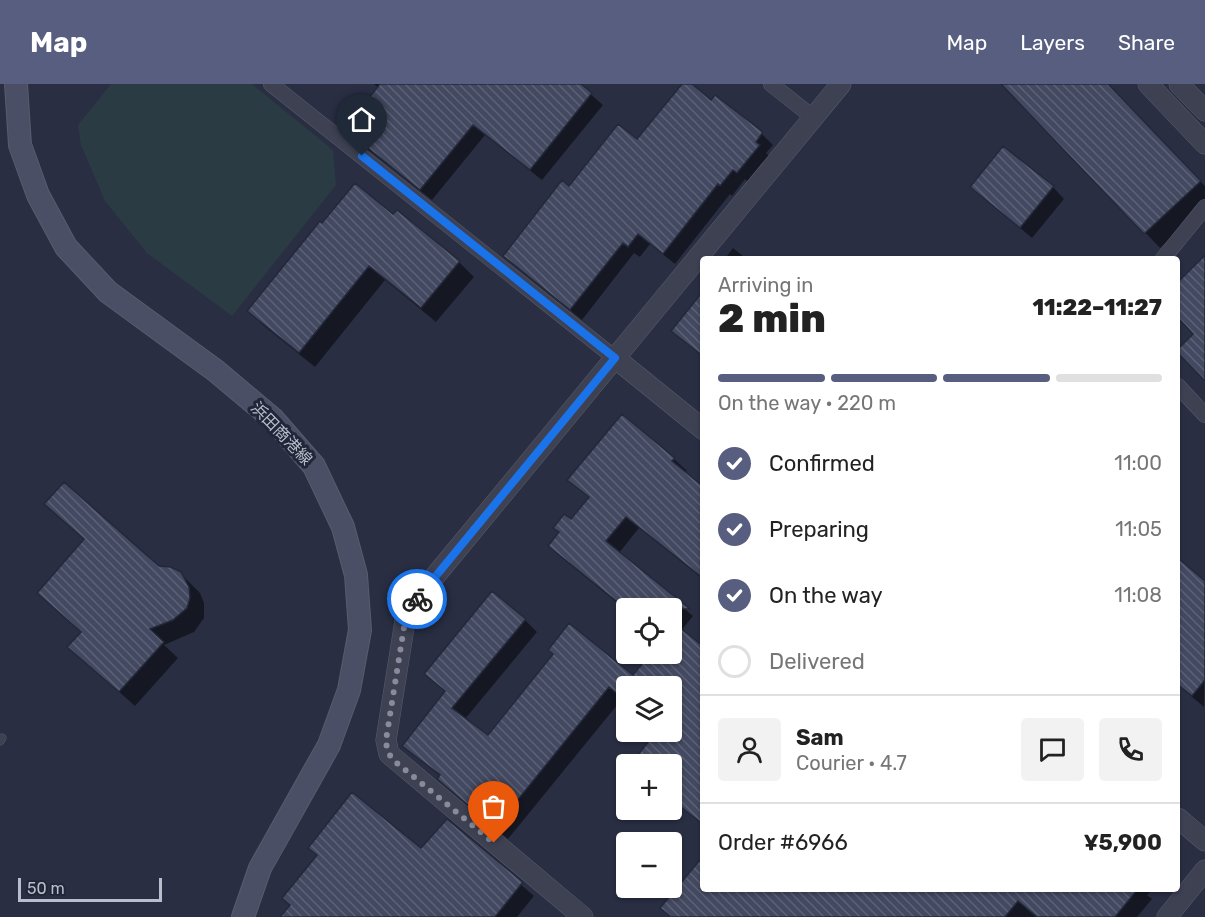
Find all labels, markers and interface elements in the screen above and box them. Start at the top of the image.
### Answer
text: Map [30,26,87,59]
text: Map [946,30,987,55]
text: Layers [1020,30,1085,55]
text: Share [1118,30,1175,55]
pin [336,94,387,156]
icon: home [345,103,378,136]
text: Arriving in [718,273,813,297]
text: 11:22–11:27 [1032,294,1162,321]
text: 2 min [718,296,826,342]
text: On the way · 220 m [718,391,896,415]
street label: 浜田商港線 [247,398,316,469]
icon: check [718,447,751,480]
text: Confirmed [769,450,875,477]
text: 11:00 [1114,451,1162,475]
icon: check [718,513,751,546]
text: Preparing [769,516,869,543]
text: 11:05 [1115,517,1162,541]
courier [387,569,447,629]
icon: check [718,579,751,612]
text: On the way [769,582,883,609]
icon: bike [401,583,434,616]
text: 11:08 [1114,583,1162,607]
map controls [616,598,682,898]
button: locate [616,598,682,664]
text: Delivered [769,648,865,675]
button: layers [616,676,682,742]
button: person [718,718,781,781]
button: chat [1021,718,1084,781]
button: phone [1099,718,1162,781]
text: Sam [796,724,844,751]
text: Courier · 4.7 [796,751,907,775]
button: + [616,754,682,820]
pin [468,781,519,843]
icon: bag [477,790,510,823]
text: Order #6966 [718,829,848,856]
text: ¥5,900 [1083,829,1162,856]
button: − [616,832,682,898]
scale bar [18,875,162,902]
text: 50 m [27,879,65,898]

